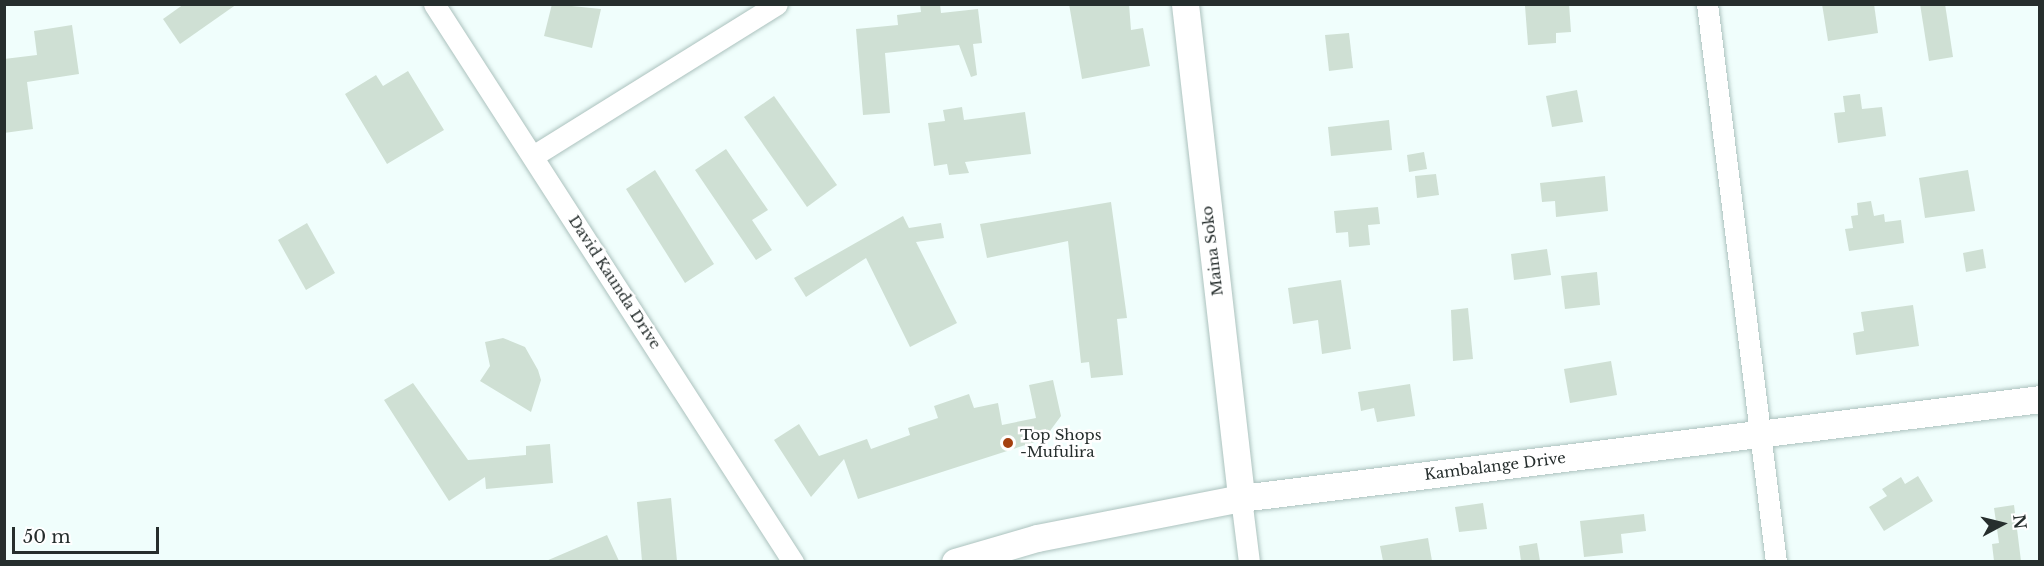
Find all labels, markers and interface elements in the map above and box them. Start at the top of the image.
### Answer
street label: Maina Soko [1198,205,1226,297]
street label: David Kaunda Drive [565,212,665,352]
place label: Top Shops -Mufulira [1020,425,1101,460]
marker: Top Shops -Mufulira [1001,436,1015,450]
street label: Kambalange Drive [1423,448,1567,484]
north arrow [1972,494,2032,554]
text: N [2009,513,2031,530]
scale bar [15,515,162,553]
text: 50 m [23,526,71,548]

